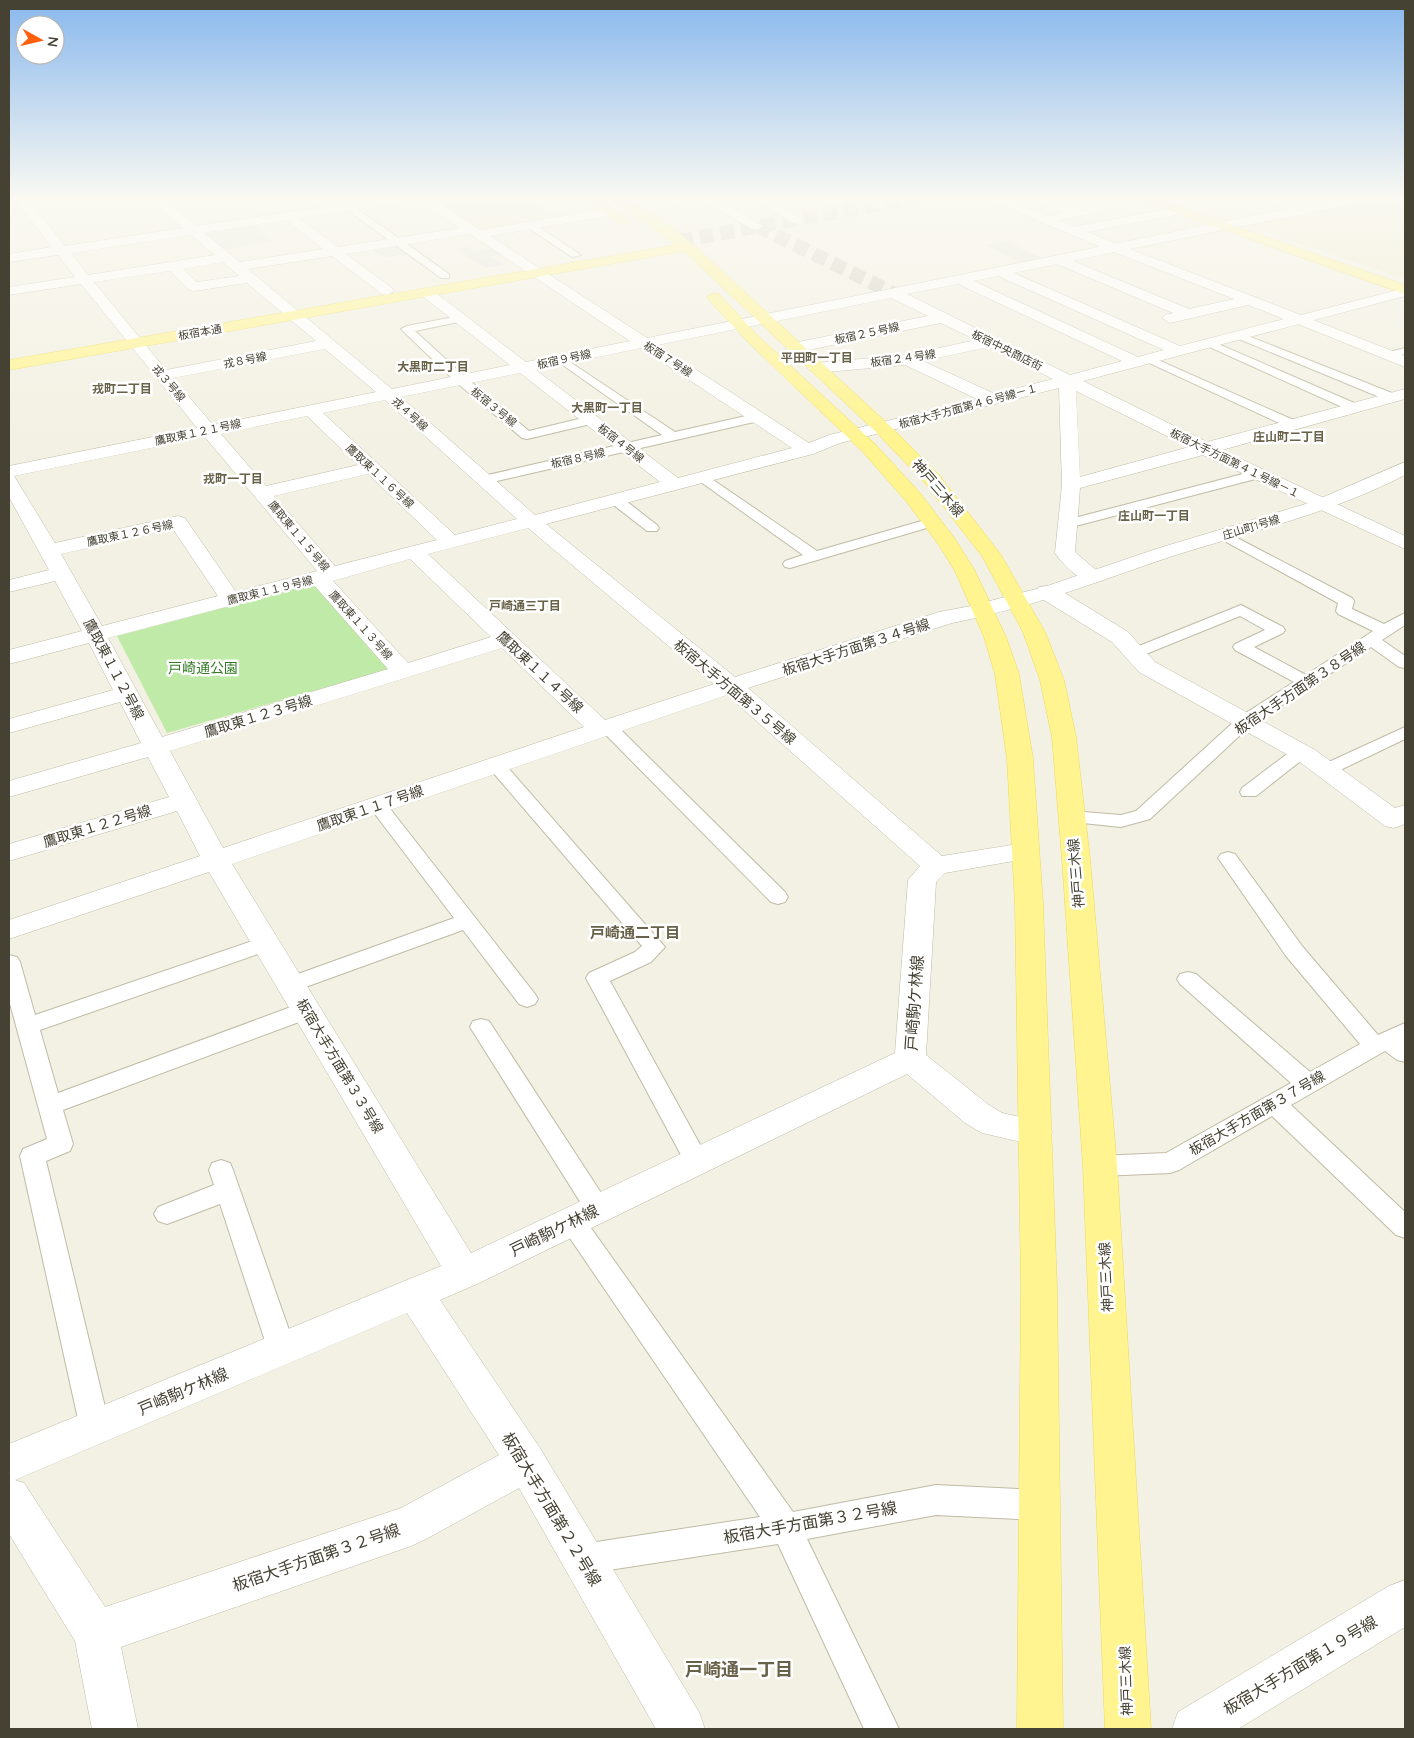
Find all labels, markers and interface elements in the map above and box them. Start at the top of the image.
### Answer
north arrow [15,15,65,65]
text: N [43,35,63,48]
street label: 板宿２５号線 [833,319,901,347]
street label: 板宿本通 [177,321,223,343]
street label: 板宿中央商店街 [969,327,1045,373]
street label: 板宿７号線 [641,338,695,380]
street label: 板宿９号線 [536,346,592,372]
street label: 板宿２４号線 [869,346,937,370]
street label: 戎８号線 [222,349,268,371]
district label: 平田町一丁目 [781,350,853,365]
district label: 大黒町二丁目 [397,359,469,374]
street label: 戎３号線 [149,362,189,404]
district label: 戎町二丁目 [92,381,152,396]
street label: 板宿大手方面第４６号線－１ [897,381,1039,431]
street label: 板宿３号線 [468,384,520,430]
street label: 戎４号線 [389,394,431,434]
district label: 大黒町一丁目 [571,400,643,415]
street label: 鷹取東１２１号線 [154,416,242,448]
street label: 板宿４号線 [595,421,647,465]
street label: 板宿大手方面第４１号線－１ [1168,425,1302,501]
district label: 庄山町二丁目 [1253,429,1325,444]
street label: 鷹取東１１６号線 [343,441,417,511]
street label: 板宿８号線 [550,445,606,471]
street label: 神戸三木線 [908,456,968,520]
district label: 戎町一丁目 [203,471,263,486]
street label: 鷹取東１１５号線 [265,498,333,574]
district label: 庄山町一丁目 [1118,508,1190,523]
street label: 庄山町1号線 [1221,512,1281,542]
street label: 鷹取東１２６号線 [86,517,174,549]
street label: 鷹取東１１９号線 [226,573,314,607]
street label: 鷹取東１１３号線 [326,588,396,662]
district label: 戸崎通三丁目 [489,598,561,613]
street label: 鷹取東１１２号線 [80,615,148,723]
street label: 板宿大手方面第３４号線 [780,615,932,679]
street label: 鷹取東１１４号線 [493,627,587,717]
street label: 板宿大手方面第３５号線 [670,636,800,748]
street label: 板宿大手方面第３８号線 [1231,637,1369,739]
park label: 戸崎通公園 [168,659,238,677]
street label: 鷹取東１２３号線 [202,691,314,741]
street label: 鷹取東１１７号線 [314,781,426,835]
street label: 鷹取東１２２号線 [41,801,153,851]
street label: 神戸三木線 [1064,837,1088,909]
district label: 戸崎通二丁目 [590,923,680,942]
street label: 戸崎駒ケ林線 [901,954,927,1052]
street label: 板宿大手方面第３３号線 [293,995,387,1137]
street label: 板宿大手方面第３７号線 [1186,1067,1328,1159]
street label: 戸崎駒ケ林線 [506,1200,602,1260]
street label: 神戸三木線 [1095,1242,1117,1312]
street label: 戸崎駒ケ林線 [135,1363,231,1419]
street label: 板宿大手方面第２２号線 [498,1428,606,1590]
street label: 板宿大手方面第３２号線 [722,1497,898,1547]
street label: 板宿大手方面第３２号線 [230,1519,402,1595]
street label: 板宿大手方面第１９号線 [1219,1611,1381,1719]
street label: 神戸三木線 [1116,1646,1136,1716]
district label: 戸崎通一丁目 [685,1658,793,1681]

